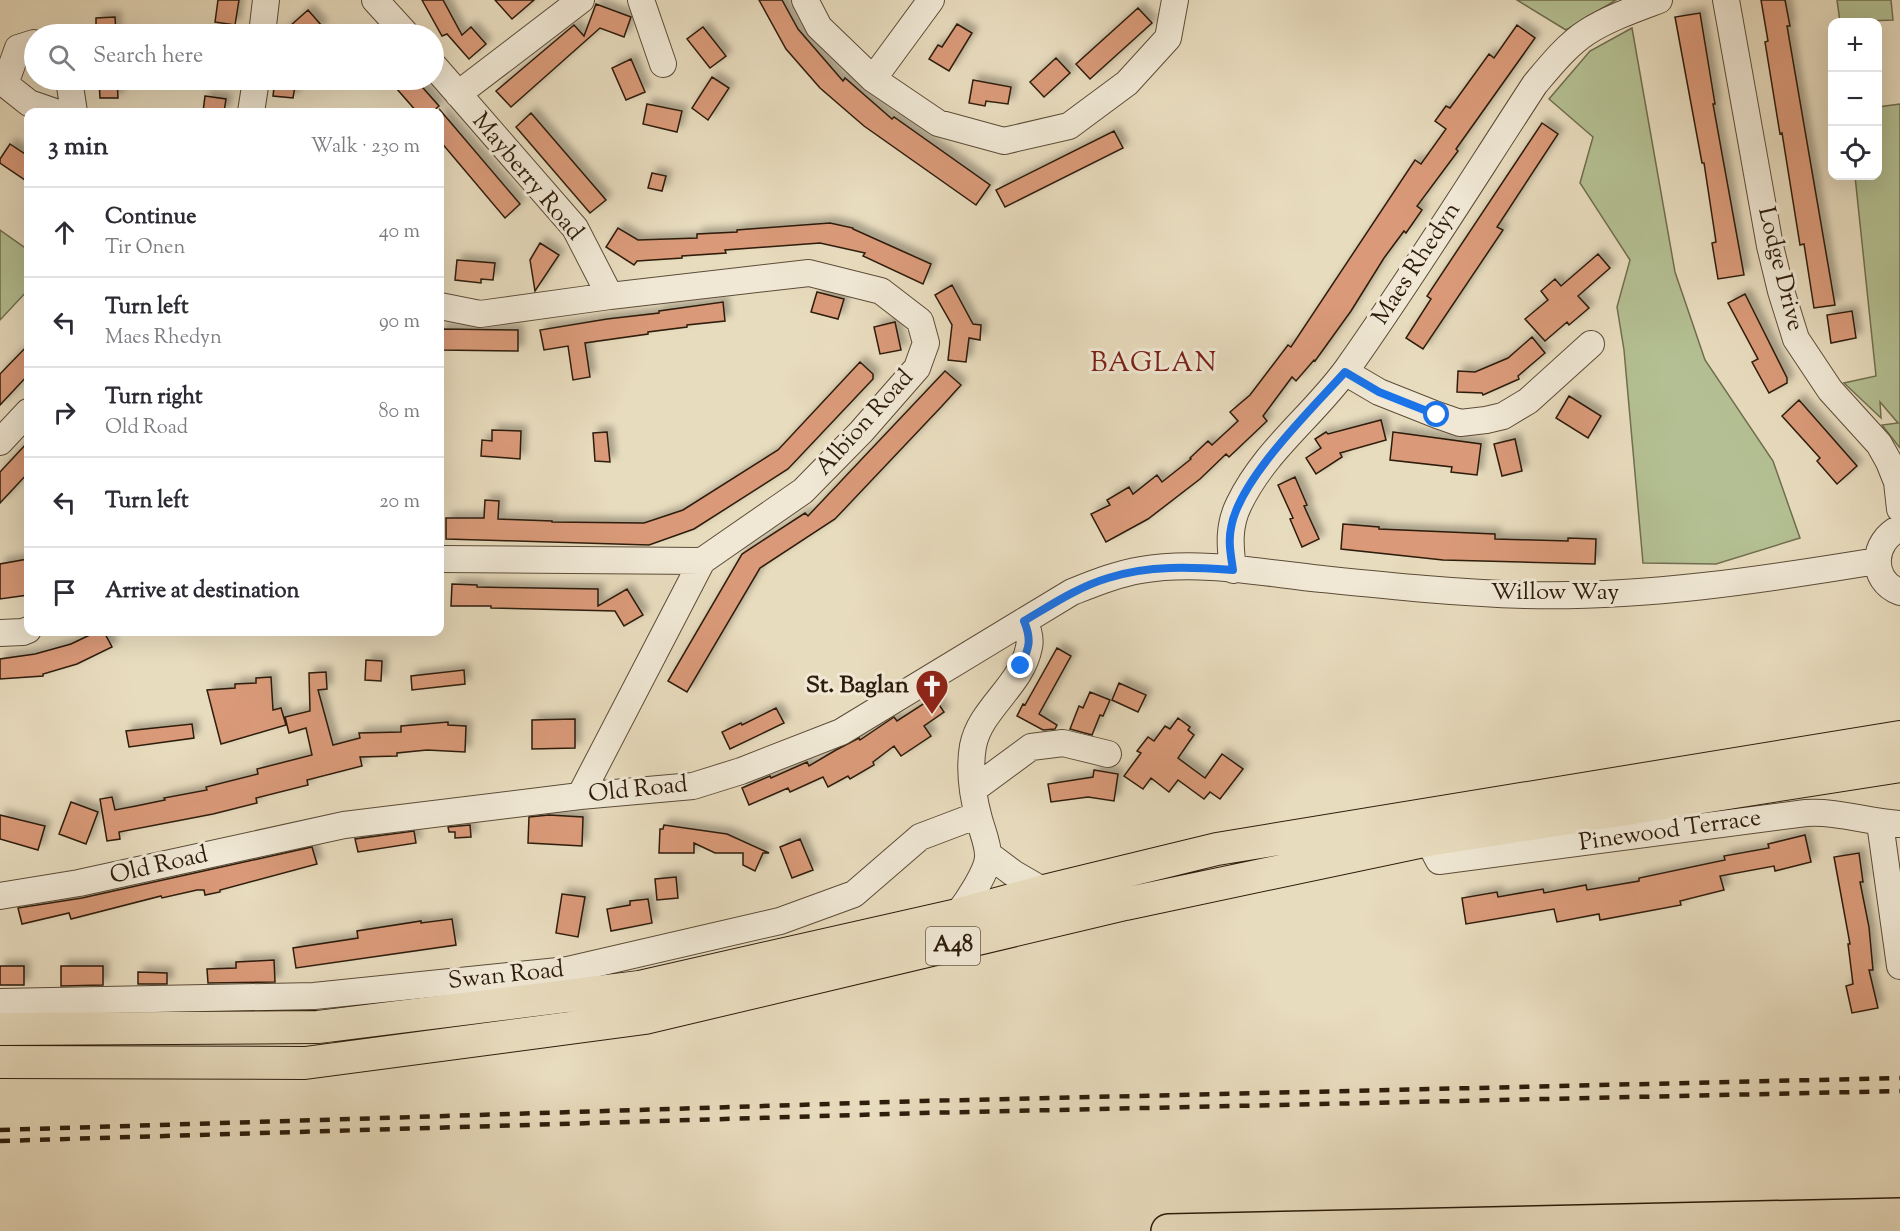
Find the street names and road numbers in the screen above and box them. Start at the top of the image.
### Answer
street label: Mayberry Road [463,106,591,249]
street label: Maes Rhedyn [1365,196,1469,332]
street label: Lodge Drive [1748,203,1812,335]
street label: Albion Road [808,362,922,484]
street label: Willow Way [1491,576,1619,610]
street label: Old Road [587,768,690,812]
street label: Pinewood Terrace [1577,801,1763,861]
street label: Old Road [107,838,212,894]
road number: A48 [926,927,980,965]
street label: Swan Road [446,953,566,999]

